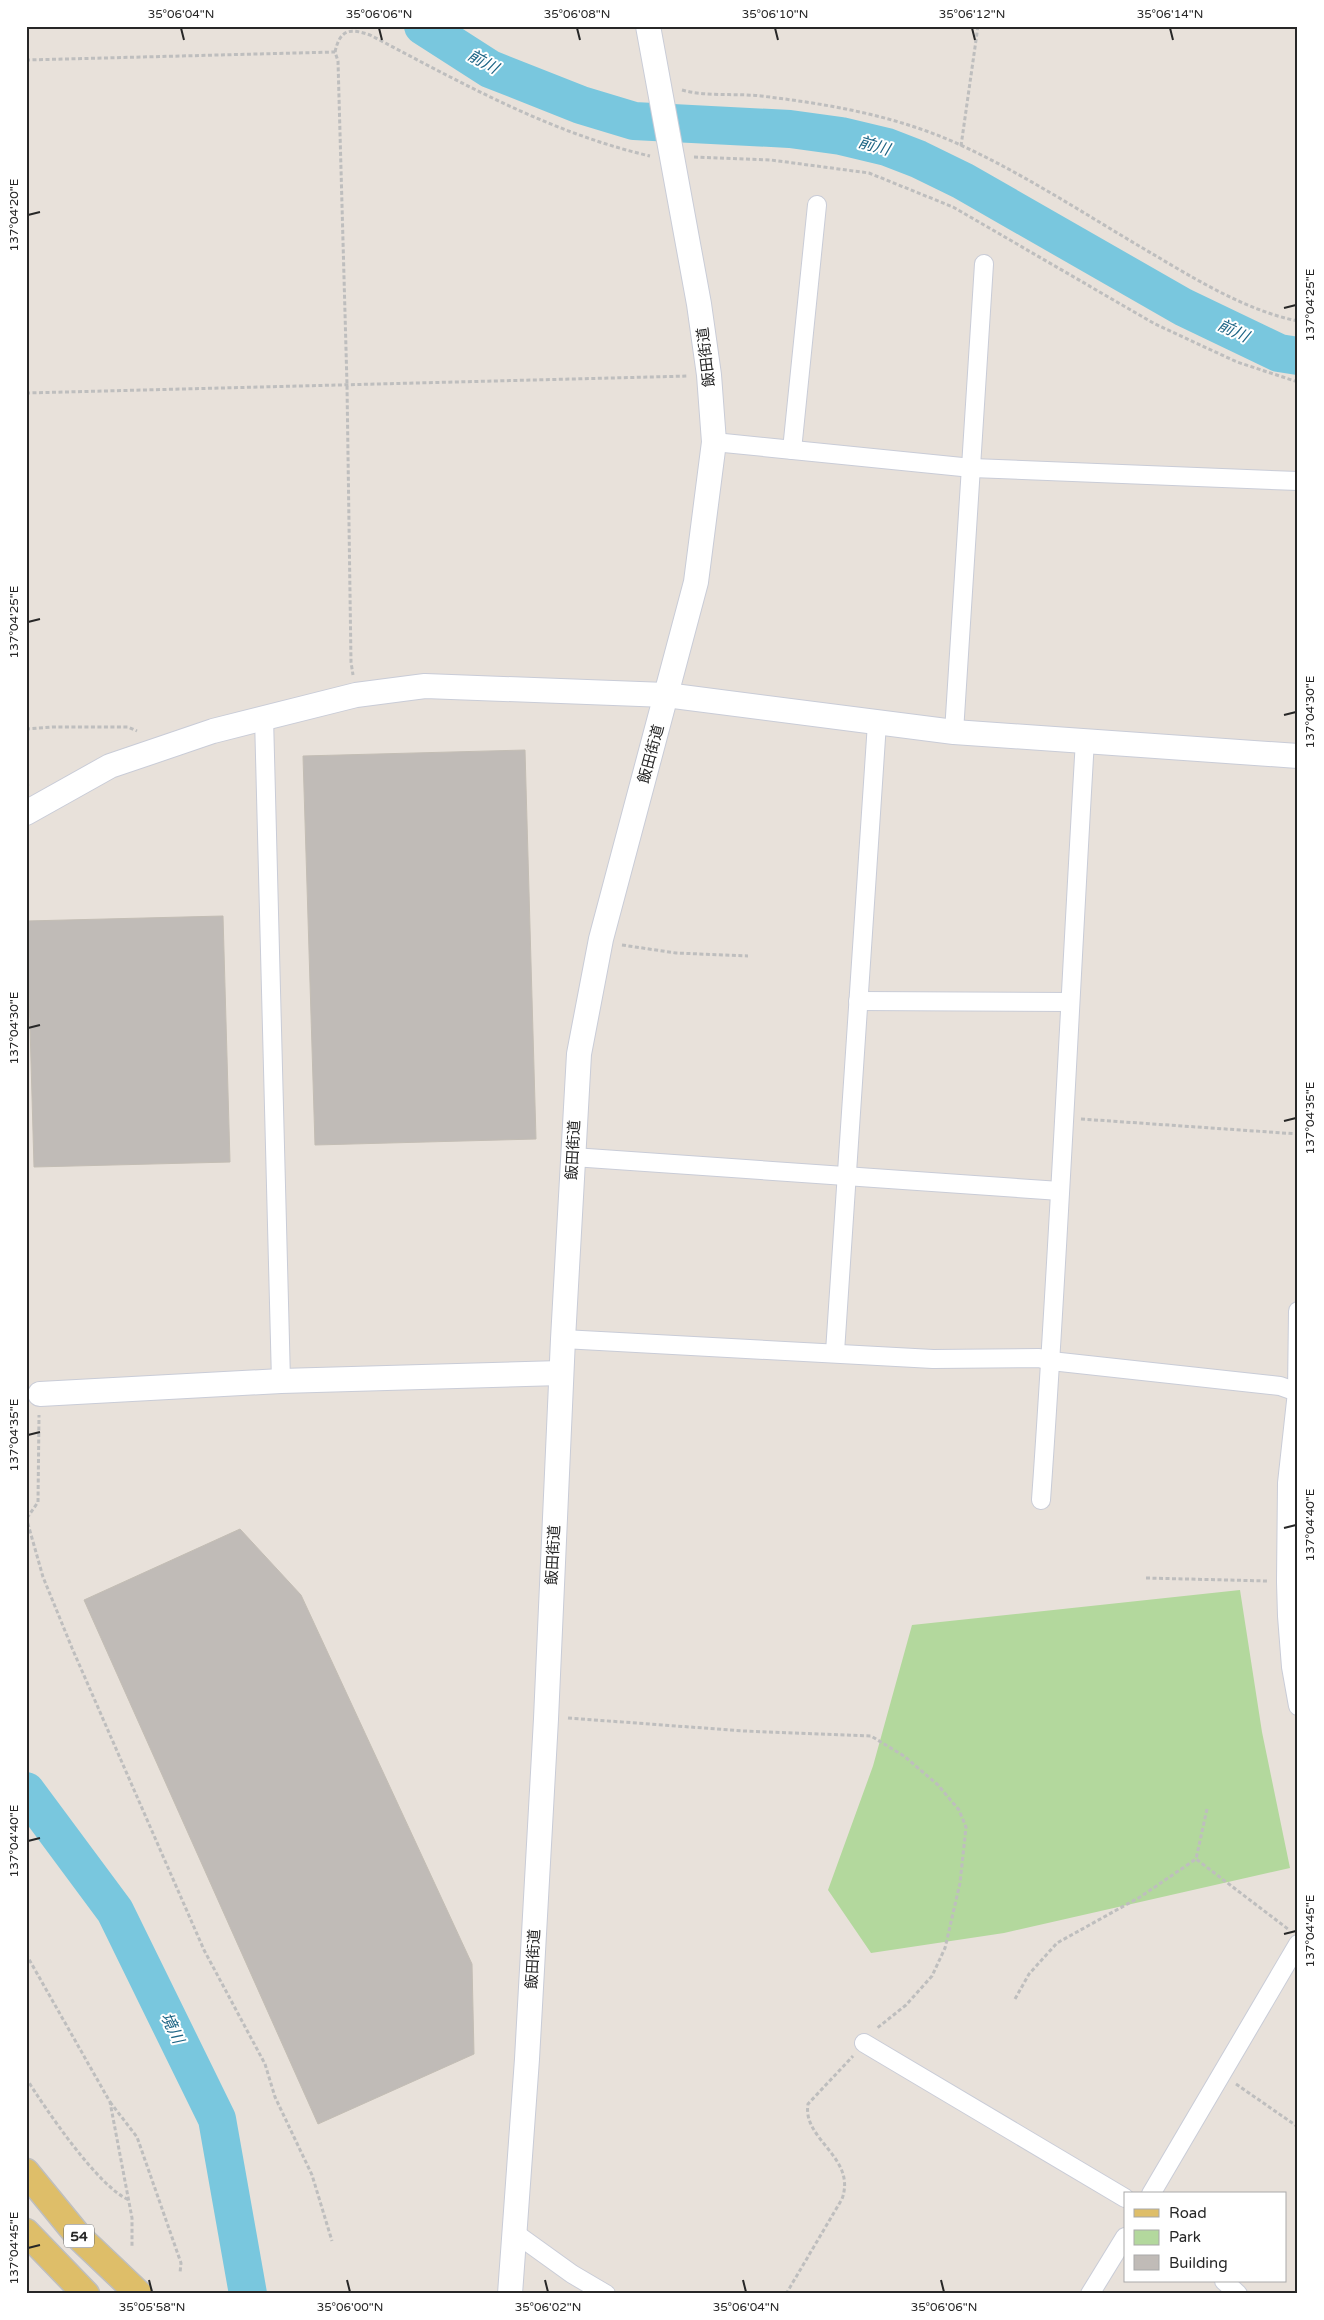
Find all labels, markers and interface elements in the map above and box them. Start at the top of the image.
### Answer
text: 35°06'04"N [148,7,214,21]
text: 35°06'06"N [346,7,412,21]
text: 35°06'08"N [544,7,610,21]
text: 35°06'10"N [742,7,808,21]
text: 35°06'12"N [939,7,1005,21]
text: 35°06'14"N [1137,7,1203,21]
water label: 前川 [464,45,504,79]
water label: 前川 [856,132,894,161]
text: 137°04'20"E [7,178,21,251]
text: 137°04'25"E [1303,268,1317,341]
water label: 前川 [1214,315,1254,348]
street label: 飯田街道 [693,326,719,388]
text: 137°04'25"E [7,585,21,658]
text: 137°04'30"E [1303,675,1317,748]
street label: 飯田街道 [635,723,667,785]
text: 137°04'30"E [7,991,21,1064]
text: 137°04'35"E [1303,1081,1317,1154]
street label: 飯田街道 [562,1120,584,1180]
text: 137°04'35"E [7,1398,21,1471]
text: 137°04'40"E [1303,1488,1317,1561]
street label: 飯田街道 [542,1525,564,1585]
text: 137°04'40"E [7,1804,21,1877]
text: 137°04'45"E [1303,1894,1317,1967]
street label: 飯田街道 [522,1929,544,1989]
water label: 境川 [156,2009,189,2049]
legend [1124,2192,1286,2282]
text: Road [1169,2204,1207,2222]
text: 137°04'45"E [7,2211,21,2284]
road number: 54 [64,2224,94,2248]
text: Park [1169,2228,1201,2246]
text: Building [1169,2254,1228,2272]
text: 35°05'58"N [119,2300,185,2314]
text: 35°06'00"N [317,2300,383,2314]
text: 35°06'02"N [515,2300,581,2314]
text: 35°06'04"N [713,2300,779,2314]
text: 35°06'06"N [911,2300,977,2314]

